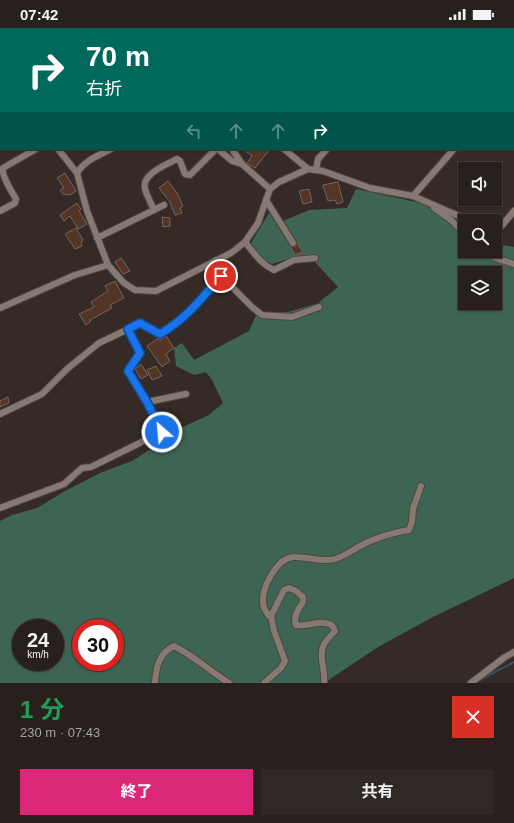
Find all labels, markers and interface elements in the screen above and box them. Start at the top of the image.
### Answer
text: 07:42 [20,6,58,23]
text: 70 m [86,41,150,72]
icon: right [20,44,72,96]
text: 右折 [86,79,122,99]
icon: left [183,120,205,142]
icon: ahead [225,120,247,142]
icon: ahead [267,120,289,142]
icon: right [309,120,331,142]
map controls [458,162,502,310]
button: sound [458,162,502,206]
button: search [458,214,502,258]
pin [204,259,238,293]
icon: arrive [210,265,232,287]
button: layers [458,266,502,310]
position arrow [141,411,183,453]
speed limit sign: 30 [72,619,124,671]
text: 24 [27,629,49,651]
text: km/h [27,649,49,660]
text: 1 分 [20,696,64,723]
button: close [452,696,494,738]
text: 230 m · 07:43 [20,725,100,740]
button: 終了 [20,769,253,815]
button: 共有 [261,769,494,815]

